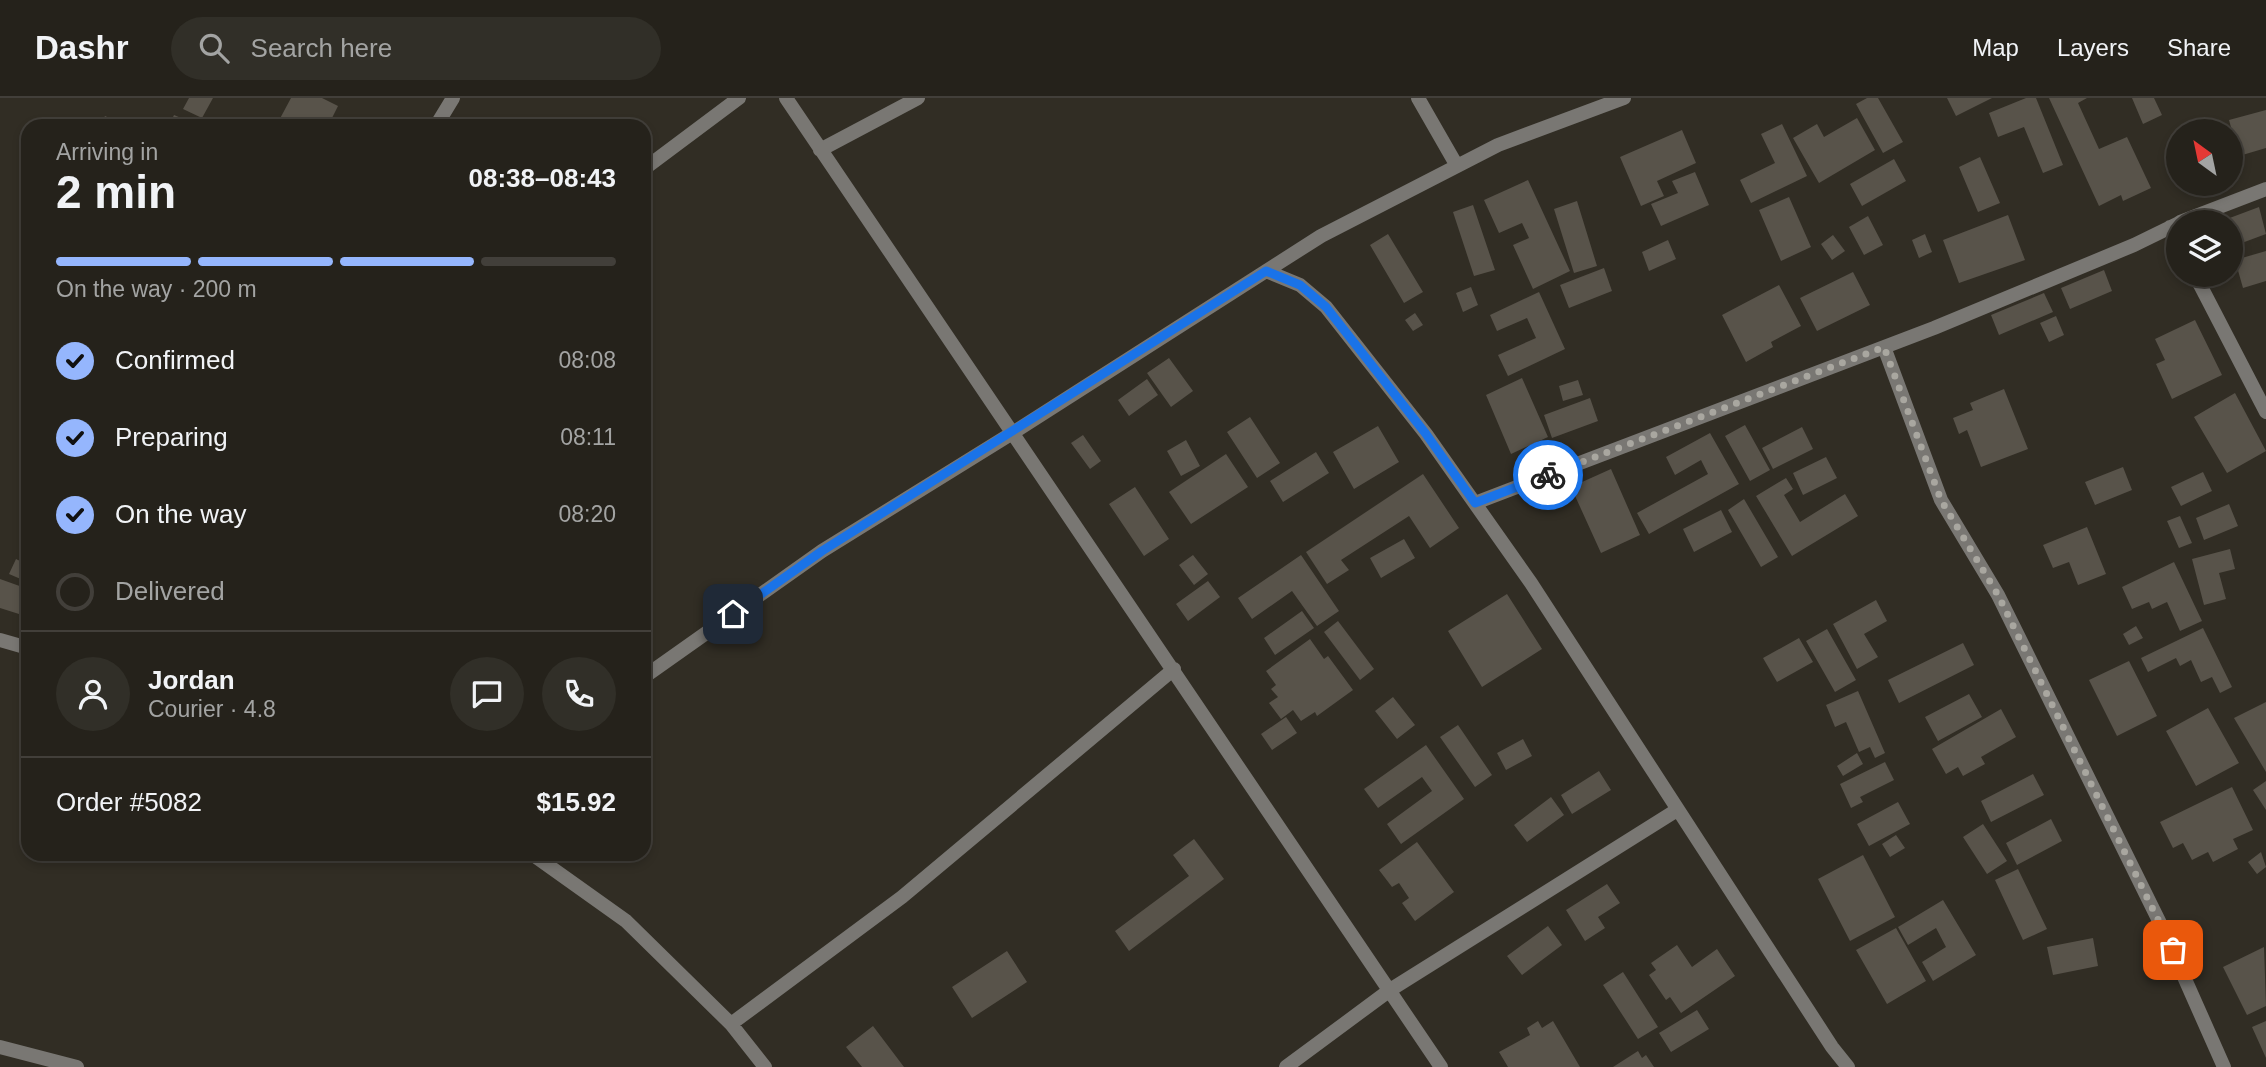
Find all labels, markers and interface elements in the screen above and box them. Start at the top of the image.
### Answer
search box [171,17,661,80]
text: Dashr [35,29,129,66]
icon: search [195,29,233,67]
text: Search here [251,33,392,63]
text: Map [1972,34,2019,61]
text: Layers [2057,34,2129,61]
text: Share [2167,34,2231,61]
north arrow [2166,119,2244,196]
map controls [2166,119,2243,287]
text: Arriving in [56,139,158,165]
text: 08:38–08:43 [469,163,616,193]
text: 2 min [56,166,176,218]
button: layers [2166,210,2243,287]
text: On the way · 200 m [56,276,257,302]
icon: check [56,342,94,380]
text: Confirmed [115,345,235,375]
text: 08:08 [558,347,616,373]
icon: check [56,419,94,457]
text: Preparing [115,422,228,452]
text: 08:11 [560,424,616,450]
courier [1513,440,1583,510]
icon: bike [1529,456,1567,494]
icon: check [56,496,94,534]
text: On the way [115,499,247,529]
text: 08:20 [558,501,616,527]
text: Delivered [115,576,225,606]
pin [703,584,763,644]
icon: home [714,595,752,633]
button: person [56,657,130,731]
button: chat [450,657,524,731]
button: phone [542,657,616,731]
text: Jordan [148,665,235,695]
text: Courier · 4.8 [148,696,276,722]
text: Order #5082 [56,787,202,817]
text: $15.92 [536,787,616,817]
pin [2143,920,2203,980]
icon: bag [2154,931,2192,969]

